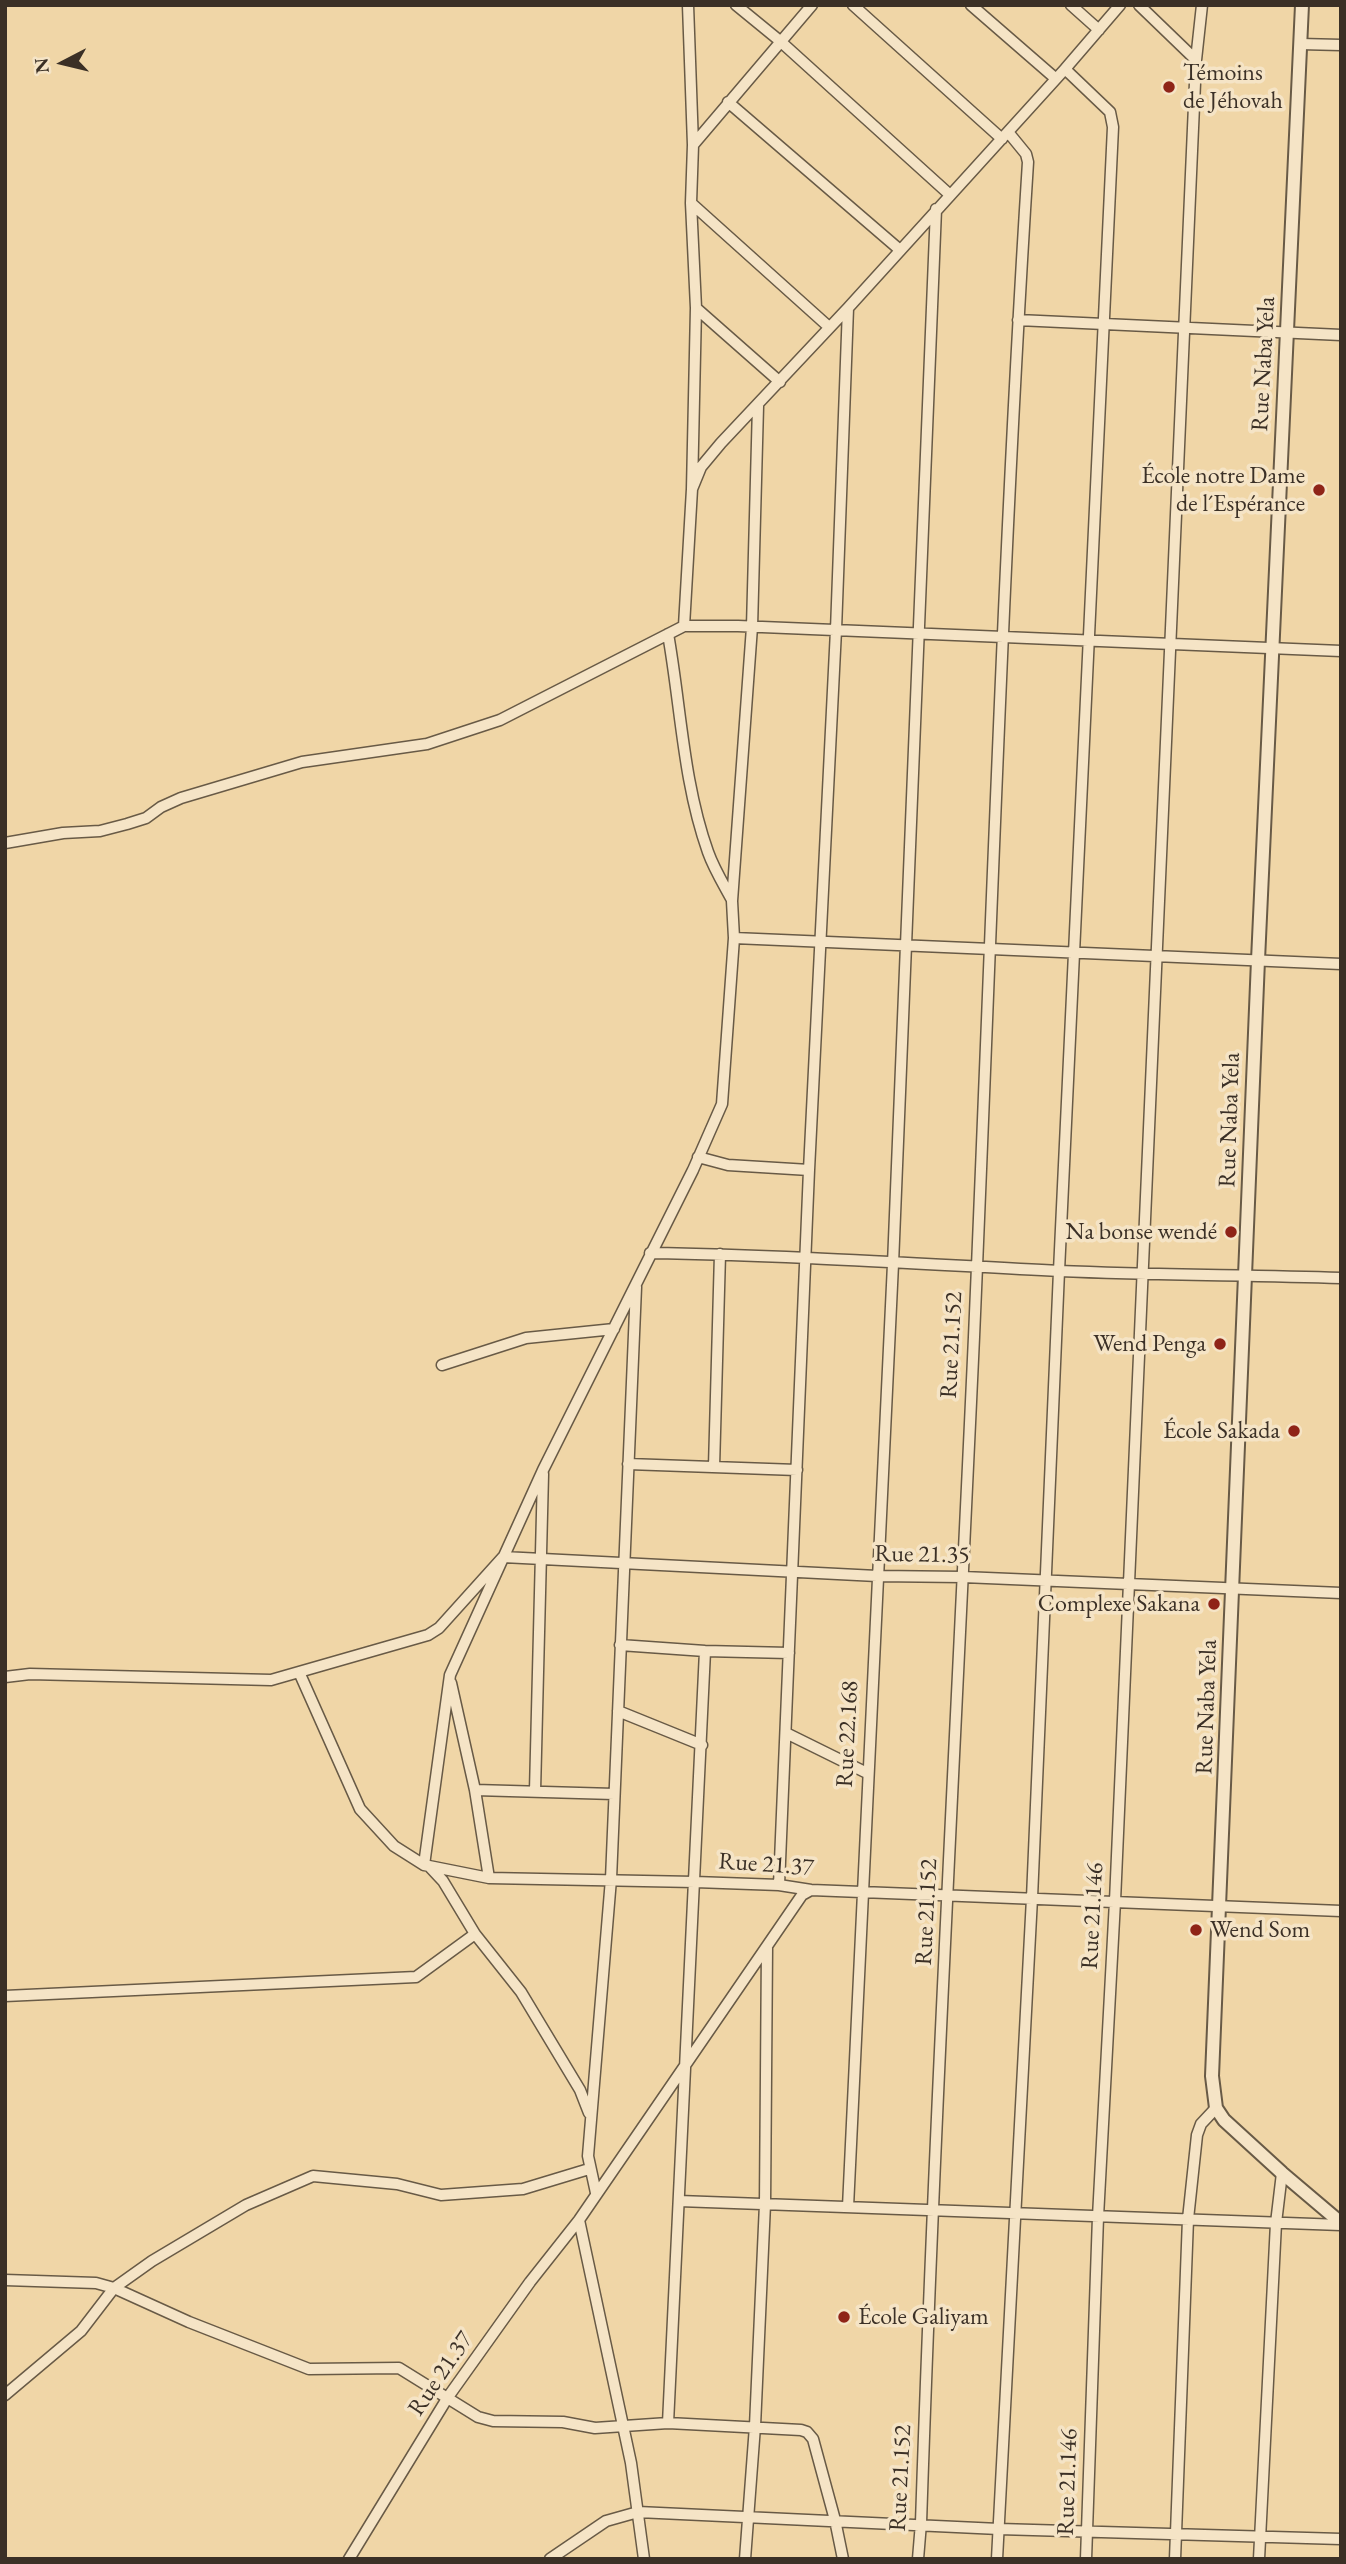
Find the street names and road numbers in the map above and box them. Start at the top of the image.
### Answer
street label: Rue Naba Yela [1246,296,1282,432]
street label: Rue Naba Yela [1213,1052,1247,1188]
street label: Rue 21.152 [935,1291,969,1399]
street label: Rue 21.35 [874,1540,970,1570]
street label: Rue Naba Yela [1190,1639,1224,1775]
street label: Rue 22.168 [831,1680,865,1788]
street label: Rue 21.37 [717,1847,815,1883]
street label: Rue 21.152 [910,1858,944,1966]
street label: Rue 21.146 [1076,1862,1110,1970]
street label: Rue 21.37 [402,2326,480,2422]
street label: Rue 21.152 [884,2424,918,2532]
street label: Rue 21.146 [1052,2428,1084,2536]

